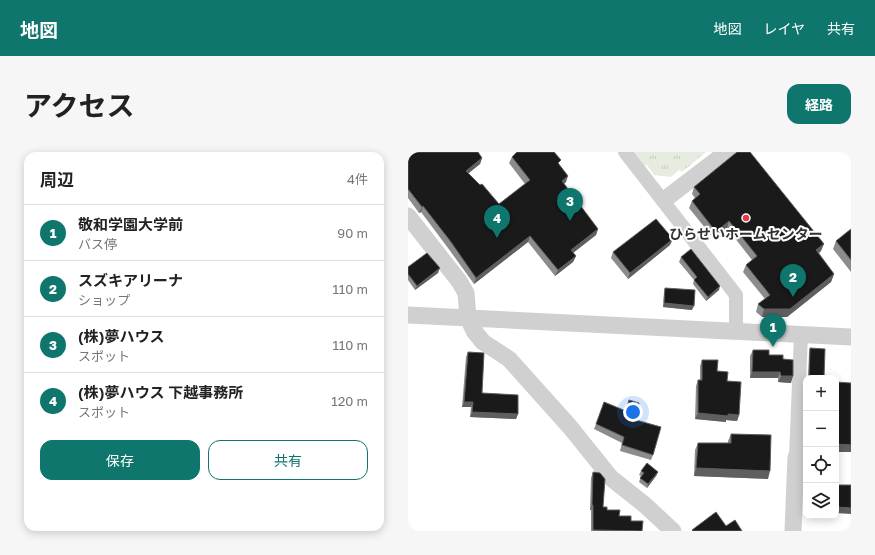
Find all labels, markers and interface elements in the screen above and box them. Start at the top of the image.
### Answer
text: 地図 [20,18,58,41]
text: 地図 [713,20,741,37]
text: レイヤ [763,20,805,37]
text: 共有 [827,20,855,37]
button: 経路 [787,84,851,124]
text: アクセス [24,89,135,122]
text: 周辺 [40,169,74,190]
text: 4件 [347,171,368,187]
pin: 3 [557,188,583,221]
pin: 4 [484,205,510,238]
marker: ひらせいホームセンター [741,213,751,223]
text: 敬和学園大学前 [78,215,183,233]
text: 1 [50,225,56,241]
text: 90 m [337,225,368,241]
place label: ひらせいホームセンター [669,225,823,242]
text: バス停 [78,236,117,252]
pin: 2 [780,264,806,297]
text: スズキアリーナ [78,271,183,289]
text: 2 [49,281,57,297]
text: 110 m [333,281,368,297]
text: ショップ [78,292,130,308]
pin: 1 [760,314,786,347]
text: (株)夢ハウス [78,327,164,345]
text: 3 [49,337,57,353]
text: 110 m [333,337,368,353]
text: スポット [78,348,130,364]
map controls [803,375,839,519]
button: + [803,375,839,411]
text: (株)夢ハウス 下越事務所 [78,383,243,401]
text: 4 [49,393,57,409]
text: 120 m [331,393,368,409]
your location [623,402,643,422]
text: スポット [78,404,130,420]
button: − [803,411,839,447]
button: 保存 [40,440,200,480]
button: 共有 [208,440,368,480]
button: locate [803,447,839,483]
button: layers [803,483,839,519]

